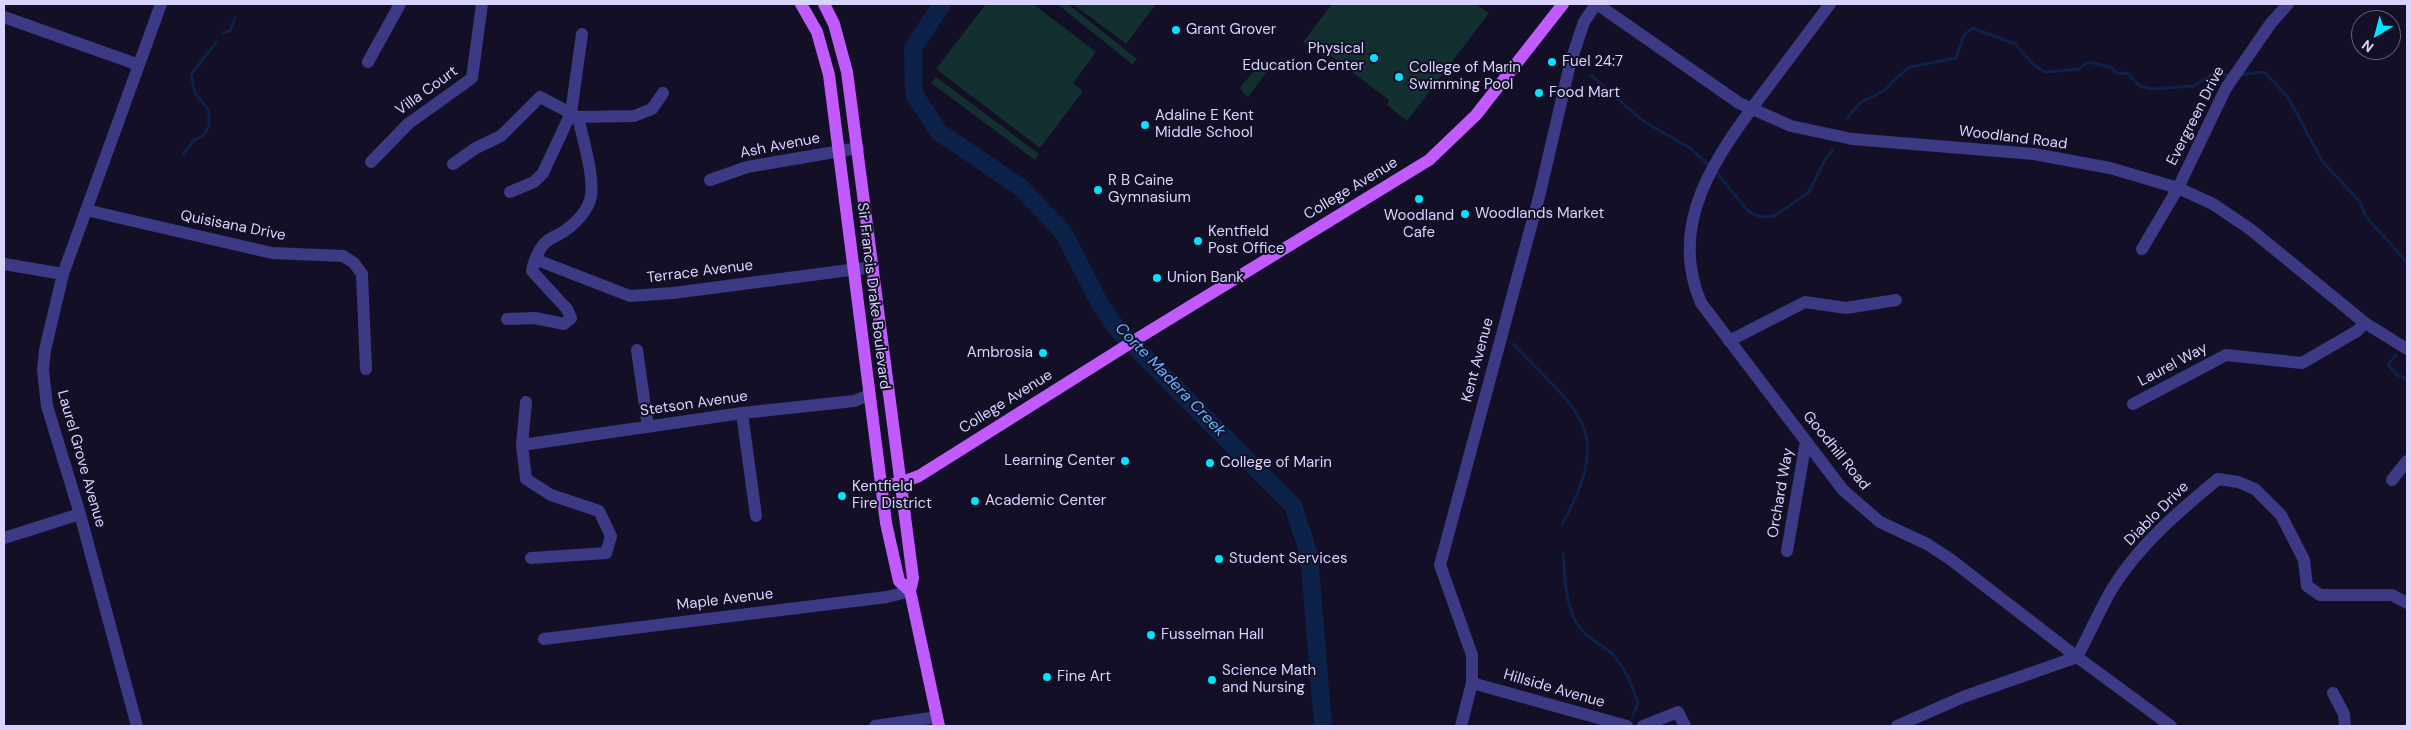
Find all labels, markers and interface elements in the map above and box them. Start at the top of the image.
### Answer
north arrow [2351,10,2401,60]
place label: Grant Grover [1186,21,1276,39]
marker: Grant Grover [1170,24,1182,36]
text: N [2358,36,2377,56]
place label: Physical Education Center [1242,40,1364,75]
marker: Physical Education Center [1368,52,1380,64]
place label: Fuel 24:7 [1562,53,1623,71]
marker: Fuel 24:7 [1546,56,1558,68]
place label: College of Marin Swimming Pool [1409,59,1521,94]
street label: Villa Court [393,63,461,119]
street label: Evergreen Drive [2163,63,2229,169]
marker: College of Marin Swimming Pool [1393,71,1405,83]
place label: Food Mart [1549,84,1620,102]
marker: Food Mart [1533,87,1545,99]
place label: Adaline E Kent Middle School [1155,107,1254,142]
marker: Adaline E Kent Middle School [1139,119,1151,131]
street label: Woodland Road [1958,122,2068,154]
street label: Ash Avenue [738,129,822,163]
street label: College Avenue [1301,154,1401,224]
place label: R B Caine Gymnasium [1108,172,1191,207]
marker: R B Caine Gymnasium [1092,184,1104,196]
marker: Woodland Cafe [1413,193,1425,205]
street label: Sir Francis Drake Boulevard [853,202,893,390]
place label: Woodlands Market [1475,205,1604,223]
street label: Quisisana Drive [179,207,287,245]
place label: Woodland Cafe [1384,207,1454,242]
marker: Woodlands Market [1459,208,1471,220]
place label: Kentfield Post Office [1208,223,1284,258]
marker: Kentfield Post Office [1192,235,1204,247]
street label: Terrace Avenue [646,257,754,287]
place label: Union Bank [1167,269,1244,287]
marker: Union Bank [1151,272,1163,284]
street label: Kent Avenue [1458,316,1498,404]
water label: Corte Madera Creek [1111,319,1229,441]
street label: Laurel Way [2135,339,2211,391]
place label: Ambrosia [967,344,1033,362]
marker: Ambrosia [1037,347,1049,359]
street label: College Avenue [956,366,1056,438]
street label: Laurel Grove Avenue [53,388,109,530]
street label: Stetson Avenue [639,388,749,420]
street label: Goodhill Road [1799,408,1873,494]
street label: Orchard Way [1764,447,1798,539]
place label: Learning Center [1004,452,1115,470]
place label: College of Marin [1220,454,1332,472]
marker: Learning Center [1119,455,1131,467]
marker: College of Marin [1204,457,1216,469]
place label: Kentfield Fire District [852,478,932,513]
street label: Diablo Drive [2121,478,2193,550]
marker: Kentfield Fire District [836,490,848,502]
place label: Academic Center [985,492,1106,510]
marker: Academic Center [969,495,981,507]
place label: Student Services [1229,550,1347,568]
marker: Student Services [1213,553,1225,565]
street label: Maple Avenue [676,585,774,615]
place label: Fusselman Hall [1161,626,1264,644]
marker: Fusselman Hall [1145,629,1157,641]
place label: Science Math and Nursing [1222,662,1316,697]
street label: Hillside Avenue [1501,666,1607,712]
place label: Fine Art [1057,668,1111,686]
marker: Fine Art [1041,671,1053,683]
marker: Science Math and Nursing [1206,674,1218,686]

